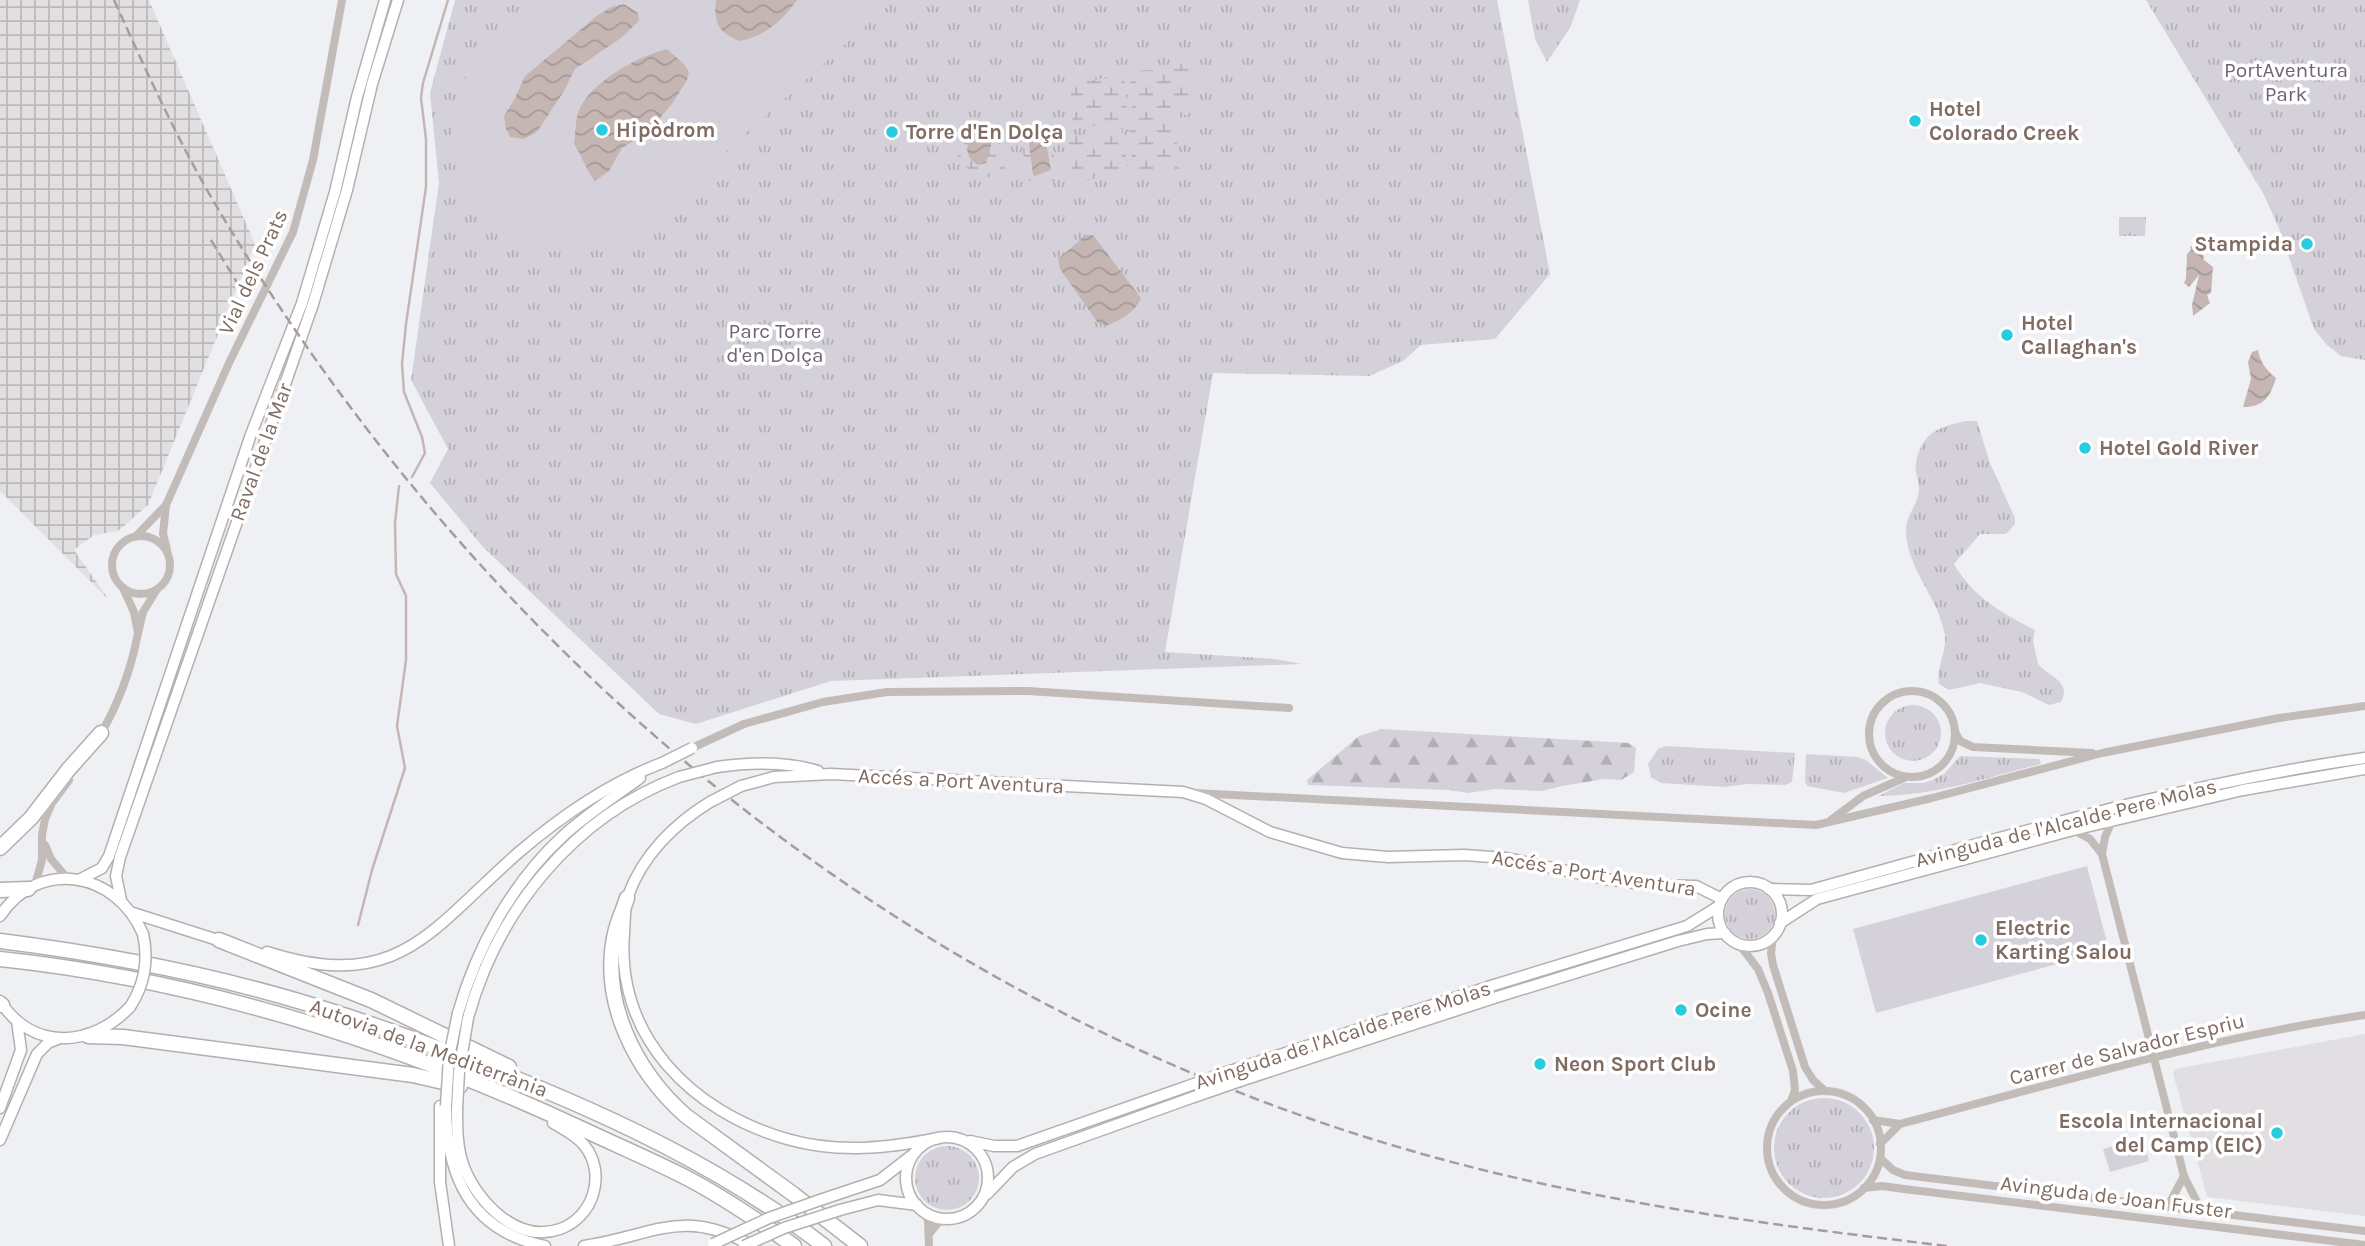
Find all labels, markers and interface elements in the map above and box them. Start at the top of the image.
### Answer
park label: PortAventura Park [2224,58,2348,106]
place label: Hotel Colorado Creek [1929,97,2080,145]
marker: Hotel Colorado Creek [1907,113,1923,129]
place label: Hipòdrom [616,118,715,142]
place label: Torre d'En Dolça [906,120,1064,144]
marker: Hipòdrom [594,122,610,138]
marker: Torre d'En Dolça [884,124,900,140]
street label: Vial dels Prats [214,206,292,338]
place label: Stampida [2194,232,2293,256]
marker: Stampida [2299,236,2315,252]
place label: Hotel Callaghan's [2021,311,2137,359]
park label: Parc Torre d'en Dolça [726,319,824,367]
marker: Hotel Callaghan's [1999,327,2015,343]
street label: Raval de la Mar [225,379,297,524]
place label: Hotel Gold River [2099,436,2259,460]
marker: Hotel Gold River [2077,440,2093,456]
street label: Accés a Port Aventura [857,764,1065,798]
street label: Avinguda de l'Alcalde Pere Molas [1913,774,2219,872]
street label: Accés a Port Aventura [1490,845,1698,901]
place label: Electric Karting Salou [1995,916,2132,964]
marker: Electric Karting Salou [1973,932,1989,948]
street label: Avinguda de l'Alcalde Pere Molas [1192,976,1494,1094]
street label: Autovia de la Mediterrània [307,994,551,1102]
place label: Ocine [1695,998,1752,1022]
marker: Ocine [1673,1002,1689,1018]
street label: Carrer de Salvador Espriu [2007,1008,2247,1090]
place label: Neon Sport Club [1554,1052,1716,1076]
marker: Neon Sport Club [1532,1056,1548,1072]
place label: Escola Internacional del Camp (EIC) [2058,1109,2263,1157]
marker: Escola Internacional del Camp (EIC) [2269,1125,2285,1141]
street label: Avinguda de Joan Fuster [1999,1171,2233,1223]

